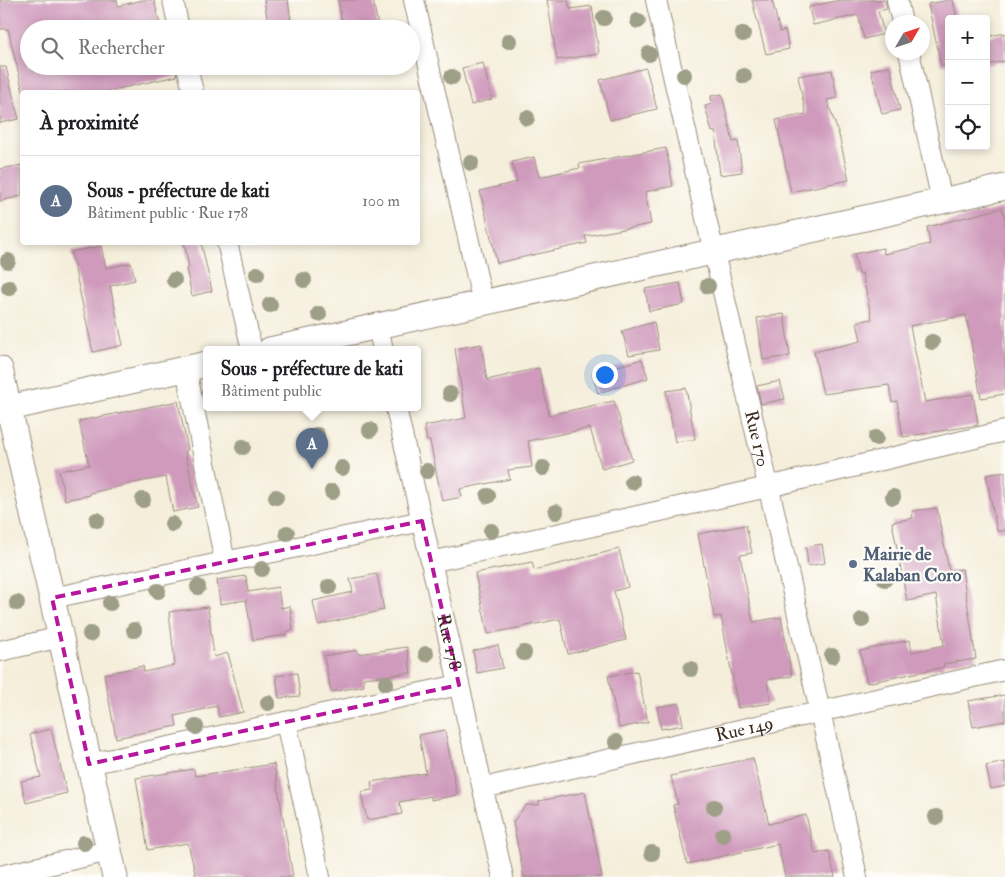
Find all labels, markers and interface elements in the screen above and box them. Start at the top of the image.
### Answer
north arrow [885,15,930,60]
map controls [945,15,990,150]
button: + [945,15,990,60]
search box [20,20,420,75]
icon: search [38,34,66,62]
text: Rechercher [78,36,165,60]
button: − [945,60,990,105]
button: locate [945,105,990,150]
text: À proximité [40,109,138,136]
text: Sous - préfecture de kati [87,179,269,203]
text: A [51,191,61,211]
text: 100 m [362,191,400,211]
text: Bâtiment public · Rue 178 [87,203,248,223]
popup [203,346,421,411]
text: Sous - préfecture de kati [221,357,403,381]
your location [592,362,618,388]
text: Bâtiment public [221,381,322,401]
street label: Rue 170 [740,408,775,469]
pin: A [296,428,328,469]
place label: Mairie de Kalaban Coro [862,543,962,587]
marker: Mairie de Kalaban Coro [847,558,859,570]
street label: Rue 178 [432,612,467,672]
street label: Rue 149 [713,711,776,747]

